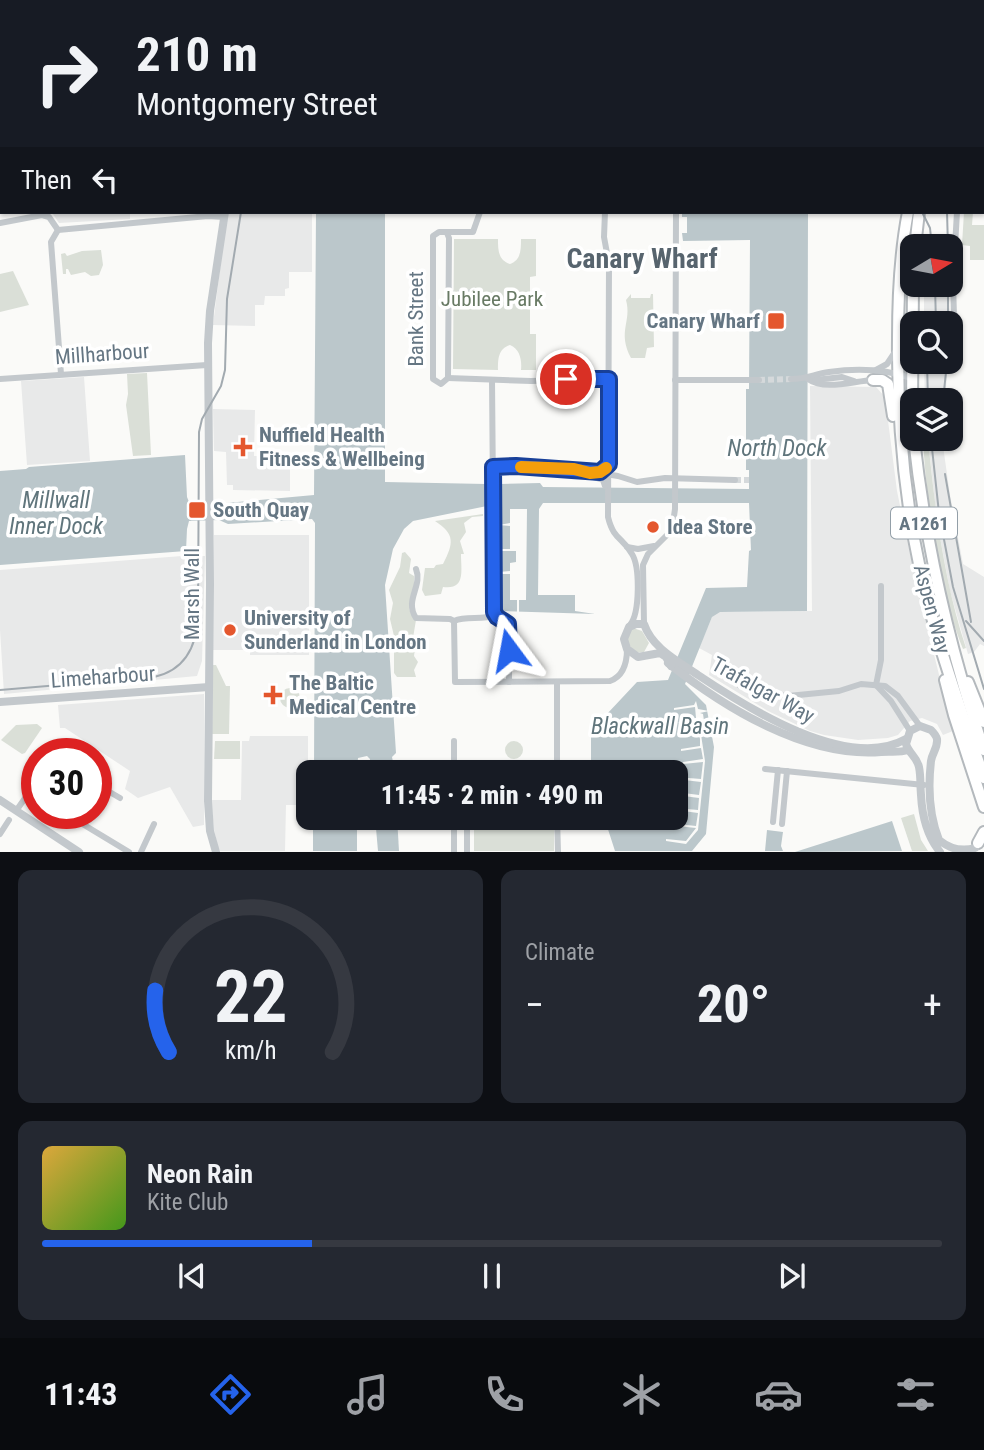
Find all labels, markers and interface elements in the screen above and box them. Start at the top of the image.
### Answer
text: 210 m [136,26,258,83]
icon: right [21,28,112,119]
text: Montgomery Street [136,85,378,123]
icon: left [86,161,124,199]
text: Then [21,165,72,195]
north arrow [900,234,962,298]
map controls [900,234,963,451]
district label: Canary Wharf [566,242,718,275]
street label: Bank Street [404,271,428,367]
park label: Jubilee Park [441,287,544,311]
place label: Canary Wharf [647,309,760,333]
marker: Canary Wharf [766,311,786,331]
button: search [900,311,963,374]
street label: Millharbour [54,339,150,369]
pin [536,349,596,409]
icon: arrive [547,360,585,398]
button: layers [900,388,963,451]
place label: Nuffield Health Fitness & Wellbeing [259,423,425,471]
water label: North Dock [727,435,828,462]
marker: Nuffield Health Fitness & Wellbeing [233,437,253,457]
water label: Millwall Inner Dock [9,487,104,540]
place label: South Quay [213,498,309,522]
marker: South Quay [187,500,207,520]
road number: A1261 [891,508,957,538]
place label: Idea Store [667,515,753,539]
marker: Idea Store [645,519,661,535]
street label: Marsh Wall [180,548,204,640]
street label: Aspen Way [909,562,955,656]
place label: University of Sunderland in London [244,606,427,654]
position arrow [472,613,546,687]
marker: University of Sunderland in London [222,622,238,638]
street label: Trafalgar Way [707,652,819,728]
street label: Limeharbour [50,661,156,693]
place label: The Baltic Medical Centre [289,671,416,719]
marker: The Baltic Medical Centre [263,685,283,705]
water label: Blackwall Basin [591,713,729,740]
speed limit sign: 30 [21,738,112,829]
text: 11:45 · 2 min · 490 m [381,780,603,810]
text: Climate [525,939,595,966]
text: 22 [214,955,287,1041]
text: 20° [697,974,770,1035]
text: − [525,983,544,1027]
text: + [923,983,942,1027]
text: km/h [225,1036,276,1065]
text: Neon Rain [147,1159,253,1189]
text: Kite Club [147,1189,228,1216]
icon: previous [173,1257,211,1295]
icon: pause [473,1257,511,1295]
icon: next [773,1257,811,1295]
icon: directions [206,1370,255,1419]
icon: music [343,1370,392,1419]
icon: phone [480,1370,529,1419]
icon: climate [617,1370,666,1419]
icon: car [754,1370,803,1419]
icon: filters [891,1370,940,1419]
text: 11:43 [44,1375,117,1413]

